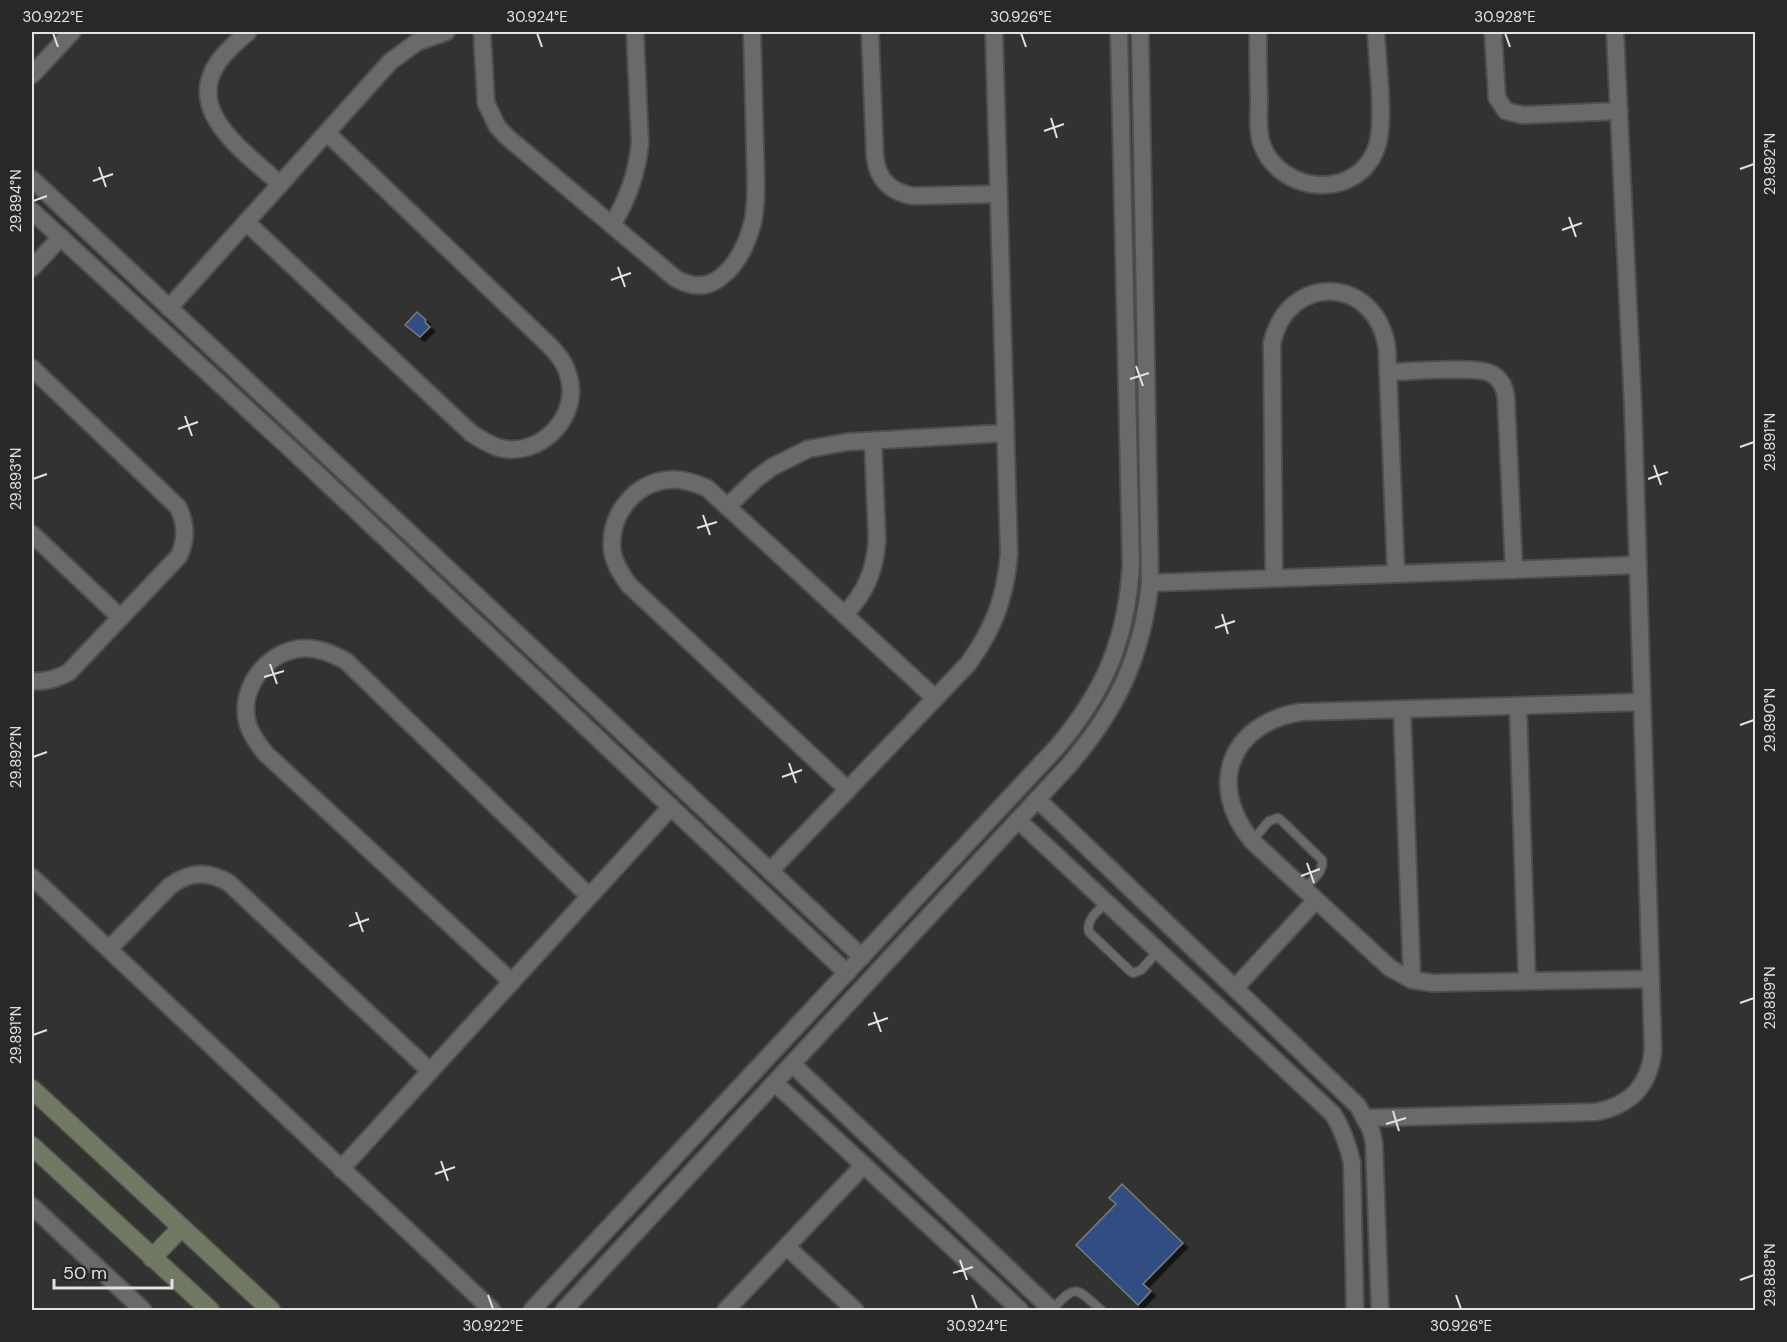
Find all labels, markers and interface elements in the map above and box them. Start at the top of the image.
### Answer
text: 30.922°E [22,7,84,27]
text: 30.924°E [506,7,568,27]
text: 30.926°E [990,7,1052,27]
text: 30.928°E [1474,7,1536,27]
text: 29.892°N [1760,133,1780,195]
text: 29.894°N [6,169,26,233]
text: 29.891°N [1760,413,1780,471]
text: 29.893°N [6,448,26,510]
text: 29.890°N [1760,688,1780,752]
text: 29.892°N [6,726,26,788]
text: 29.889°N [1760,966,1780,1030]
text: 29.891°N [6,1006,26,1064]
text: 29.888°N [1760,1243,1780,1307]
scale bar [54,1252,172,1290]
text: 50 m [63,1261,107,1285]
text: 30.922°E [462,1316,524,1336]
text: 30.924°E [946,1316,1008,1336]
text: 30.926°E [1430,1316,1492,1336]

